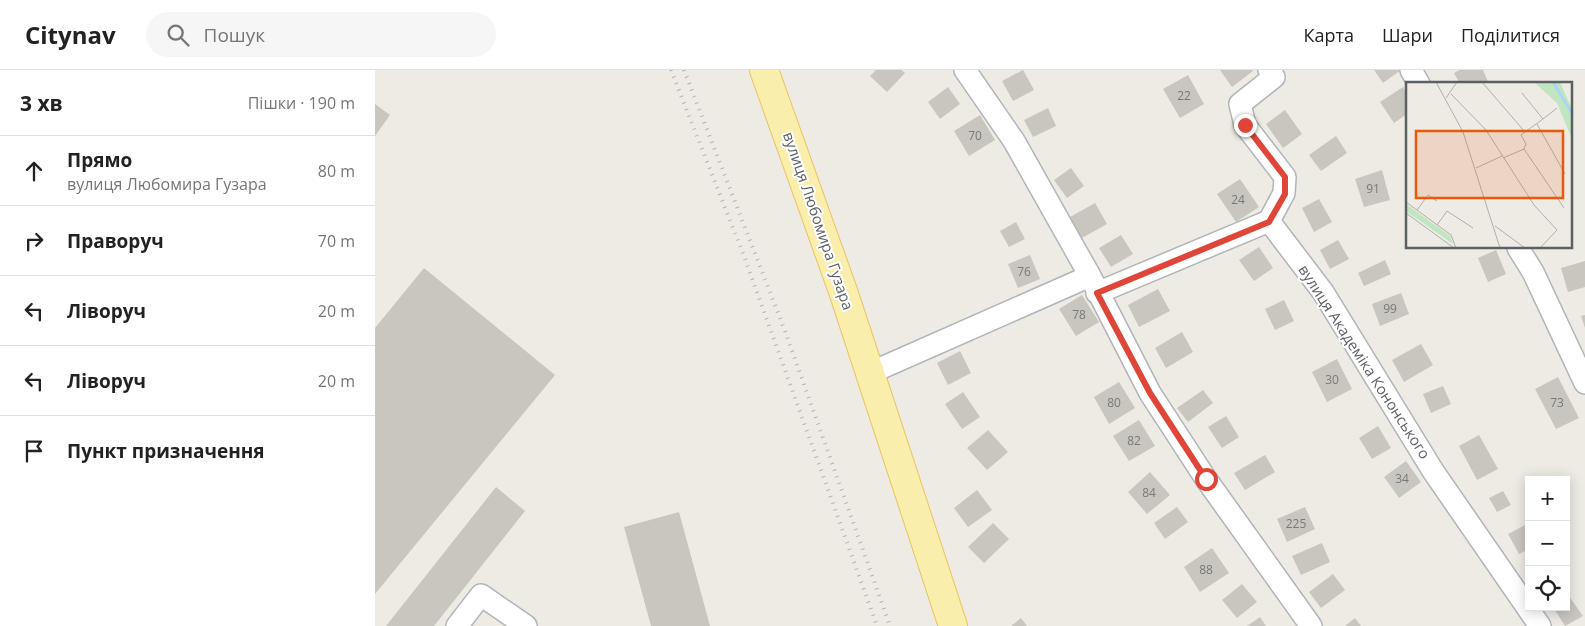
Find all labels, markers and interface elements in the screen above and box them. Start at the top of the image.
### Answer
search box [146,12,496,57]
text: Citynav [25,18,116,51]
icon: search [164,21,192,49]
text: Пошук [204,22,265,48]
text: Карта [1303,23,1354,47]
text: Шари [1382,23,1433,47]
text: Поділитися [1461,23,1560,47]
inset map [1406,82,1573,249]
house number: 22 [1177,87,1191,104]
text: 3 хв [20,89,63,117]
text: Пішки · 190 m [248,92,355,114]
route end [1234,114,1257,137]
house number: 70 [968,127,982,144]
street label: вулиця Любомира Гузара [779,129,859,312]
text: Прямо [67,147,132,173]
icon: ahead [20,157,48,185]
text: 80 m [318,160,355,182]
text: вулиця Любомира Гузара [67,173,267,195]
house number: 91 [1366,180,1380,197]
house number: 24 [1231,191,1245,208]
icon: right [20,227,48,255]
text: Праворуч [67,228,164,254]
text: 70 m [318,230,355,252]
street label: вулиця Академіка Кононського [1294,261,1435,462]
house number: 76 [1017,263,1031,280]
icon: left [20,297,48,325]
text: Ліворуч [67,298,146,324]
text: 20 m [318,300,355,322]
house number: 99 [1383,300,1397,317]
house number: 78 [1072,306,1086,323]
icon: left [20,367,48,395]
text: Ліворуч [67,368,146,394]
text: 20 m [318,370,355,392]
house number: 30 [1325,371,1339,388]
house number: 80 [1107,394,1121,411]
house number: 73 [1550,394,1564,411]
house number: 82 [1127,432,1141,449]
icon: arrive [20,437,48,465]
text: Пункт призначення [67,438,265,464]
route start [1195,468,1218,491]
house number: 34 [1395,470,1409,487]
map controls [1525,476,1570,611]
button: + [1525,476,1570,521]
house number: 84 [1142,484,1156,501]
house number: 225 [1286,515,1306,532]
button: − [1525,521,1570,566]
house number: 88 [1199,561,1213,578]
button: locate [1525,566,1570,611]

